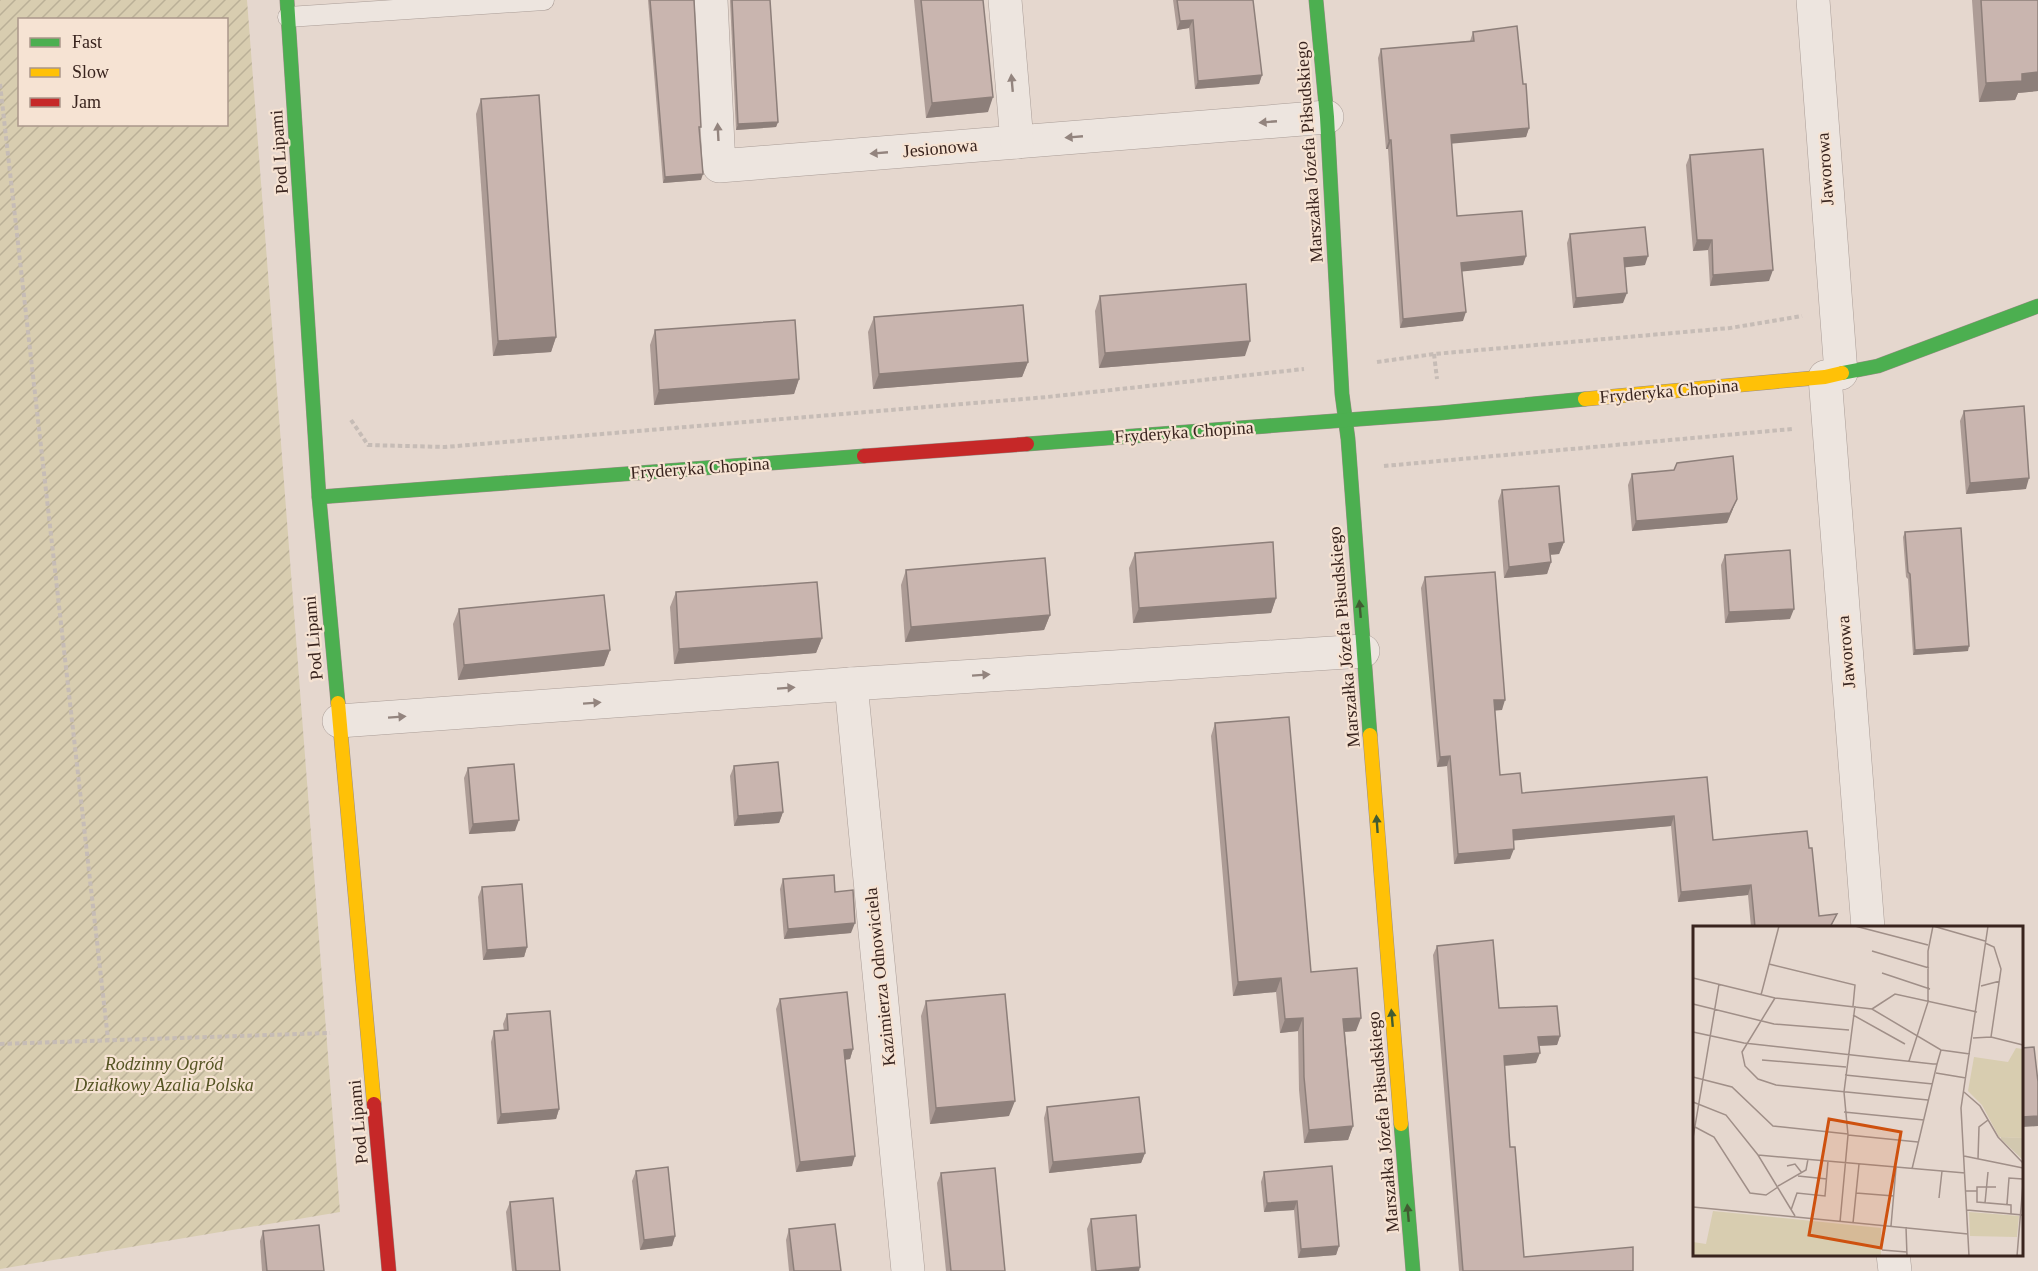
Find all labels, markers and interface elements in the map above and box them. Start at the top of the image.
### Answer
legend [18,18,228,126]
text: Fast [72,32,102,52]
street label: Marszałka Józefa Piłsudskiego [1291,41,1327,263]
text: Slow [72,62,109,82]
one-way arrow [1007,74,1017,93]
text: Jam [72,92,101,112]
street label: Pod Lipami [266,109,292,195]
one-way arrow [1259,117,1278,126]
one-way arrow [713,122,722,141]
one-way arrow [1064,132,1083,142]
street label: Jaworowa [1812,132,1838,206]
street label: Jesionowa [902,135,978,161]
one-way arrow [870,148,889,158]
street label: Fryderyka Chopina [1599,375,1739,407]
street label: Fryderyka Chopina [1114,417,1254,447]
street label: Fryderyka Chopina [630,453,770,483]
street label: Marszałka Józefa Piłsudskiego [1324,526,1364,748]
street label: Pod Lipami [299,595,327,681]
one-way arrow [1355,599,1365,618]
street label: Jaworowa [1833,615,1859,689]
one-way arrow [971,671,990,680]
one-way arrow [777,684,796,693]
one-way arrow [582,698,601,707]
one-way arrow [388,712,407,722]
one-way arrow [1372,814,1381,833]
street label: Kazimierza Odnowiciela [861,887,899,1067]
inset map [1693,926,2023,1256]
one-way arrow [1387,1009,1397,1028]
street label: Marszałka Józefa Piłsudskiego [1363,1011,1403,1233]
park label: Rodzinny Ogród Działkowy Azalia Polska [73,1054,254,1095]
street label: Pod Lipami [344,1079,372,1165]
one-way arrow [1403,1203,1413,1222]

